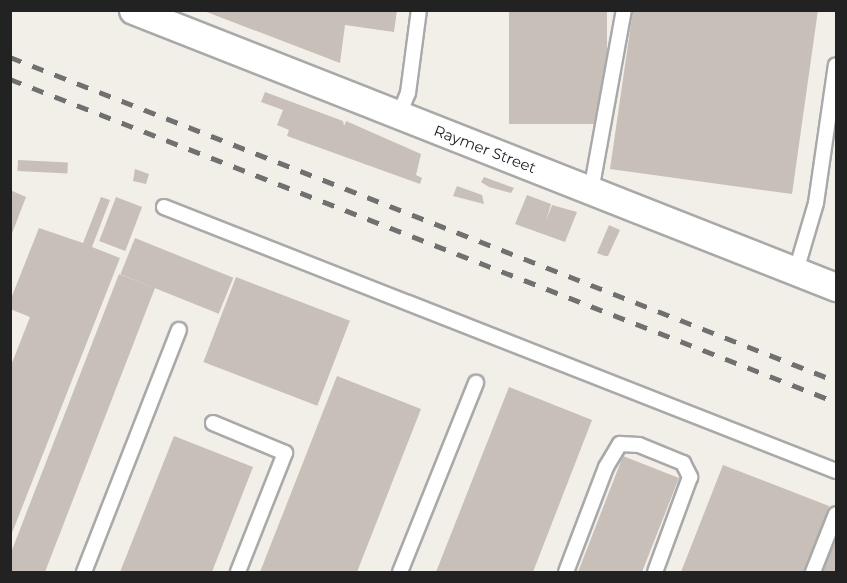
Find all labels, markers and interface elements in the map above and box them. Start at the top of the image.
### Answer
street label: Raymer Street [431,121,539,177]

